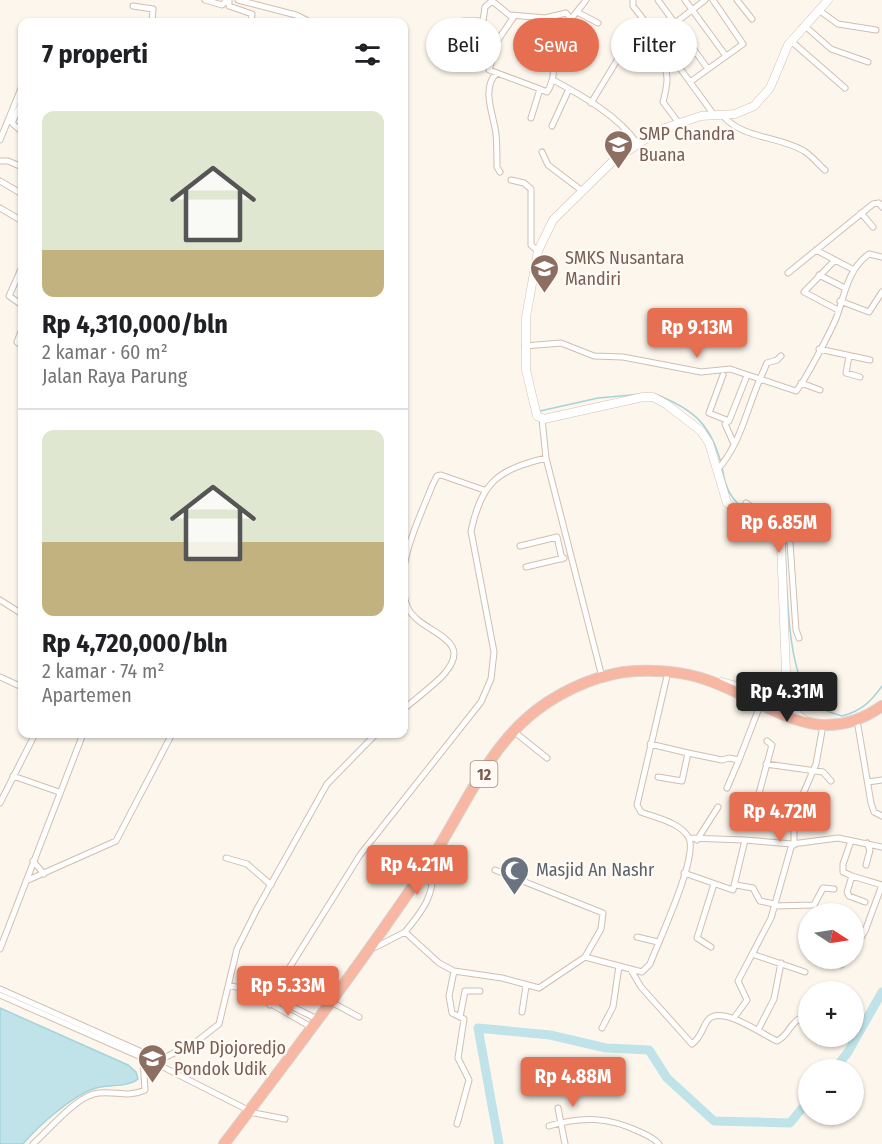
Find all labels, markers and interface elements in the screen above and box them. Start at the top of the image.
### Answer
chip: Beli [426,18,501,72]
chip: Sewa [513,18,599,72]
chip: Filter [611,18,697,72]
icon: filters [351,38,384,71]
text: 7 properti [42,39,148,70]
place label: SMP Chandra Buana [639,123,735,166]
school or university icon: SMP Chandra Buana [602,128,634,170]
icon: home [159,150,267,258]
place label: SMKS Nusantara Mandiri [565,247,685,290]
school or university icon: SMKS Nusantara Mandiri [528,252,560,294]
pin: Rp 9.13M [635,308,759,359]
text: Rp 4,310,000/bln [42,309,228,340]
text: Rp 9.13M [661,315,733,339]
text: 2 kamar · 60 m² [42,340,168,364]
text: Jalan Raya Parung [42,364,187,388]
icon: home [159,469,267,577]
pin: Rp 6.85M [717,503,841,554]
text: Rp 6.85M [741,510,817,534]
text: Rp 4,720,000/bln [42,628,228,659]
text: 2 kamar · 74 m² [42,659,164,683]
pin: Rp 4.31M [725,672,849,723]
text: Rp 4.31M [750,679,824,703]
text: Apartemen [42,683,132,707]
road number: 12 [470,761,498,787]
pin: Rp 4.72M [718,792,842,843]
text: Rp 4.72M [743,799,817,823]
pin: Rp 4.21M [355,845,479,896]
text: Rp 4.21M [381,852,453,876]
mosque icon: Masjid An Nashr [499,854,531,896]
place label: Masjid An Nashr [536,859,655,881]
north arrow [798,903,864,969]
map controls [798,903,864,1125]
pin: Rp 5.33M [226,966,350,1017]
text: Rp 5.33M [251,973,325,997]
button: + [798,981,864,1047]
place label: SMP Djojoredjo Pondok Udik [174,1037,286,1080]
school or university icon: SMP Djojoredjo Pondok Udik [137,1042,169,1084]
pin: Rp 4.88M [511,1057,635,1108]
button: − [798,1059,864,1125]
text: Rp 4.88M [535,1064,611,1088]

